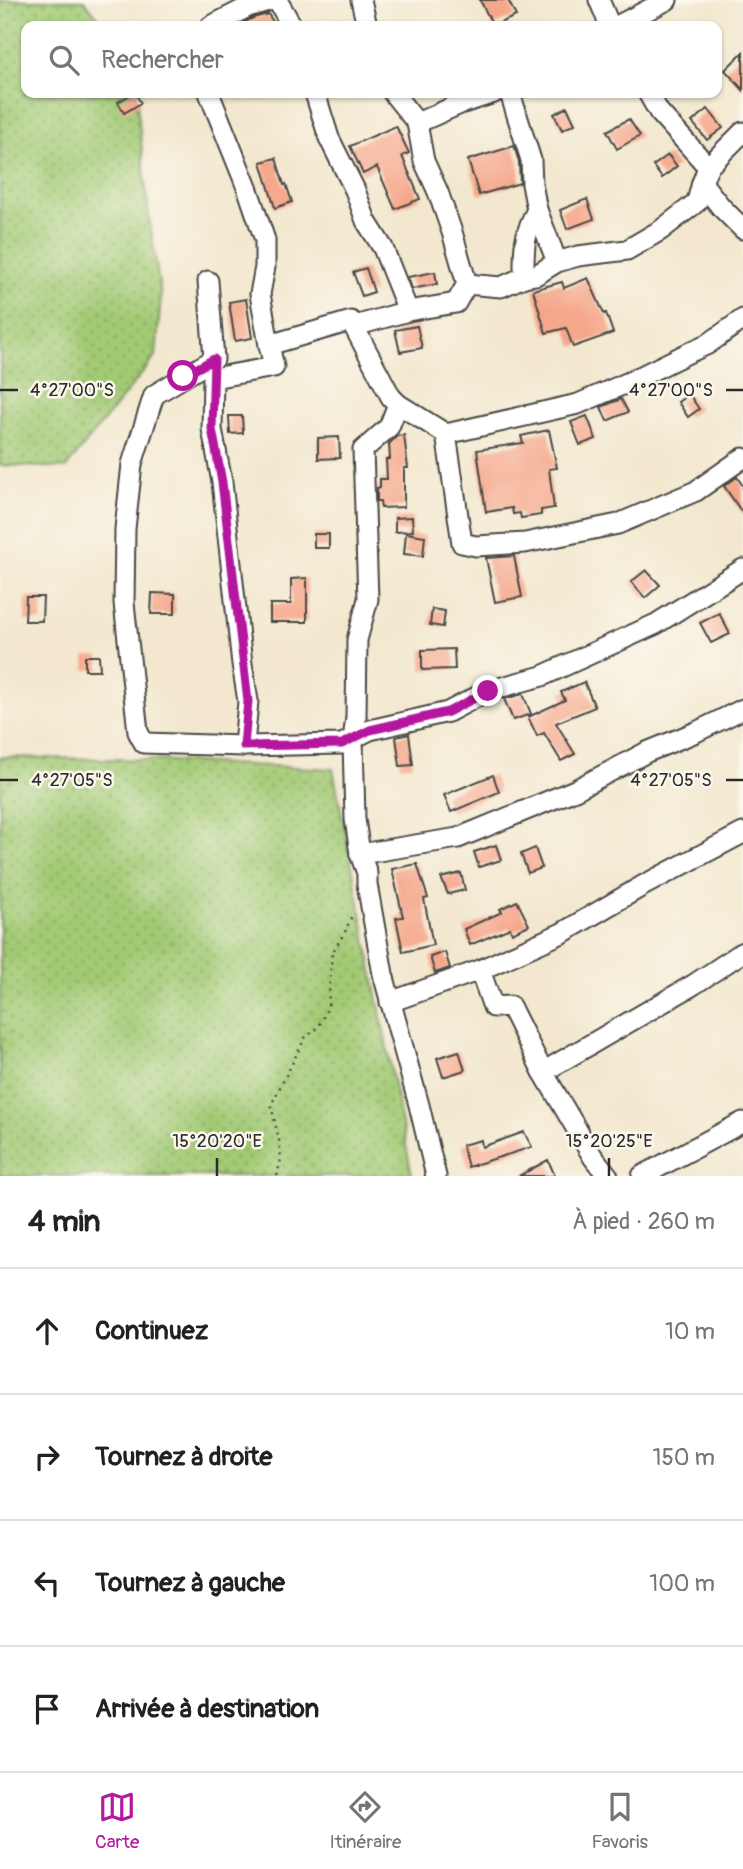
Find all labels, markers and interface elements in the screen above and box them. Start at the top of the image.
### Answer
search box [21,21,722,98]
icon: search [45,41,83,79]
text: Rechercher [101,44,224,76]
route start [167,360,198,391]
text: 4°27'00"S [30,379,114,402]
text: 4°27'00"S [629,379,713,402]
route end [472,675,503,706]
text: 4°27'05"S [31,769,113,792]
text: 4°27'05"S [630,769,712,792]
text: 15°20'20"E [172,1130,262,1153]
text: 15°20'25"E [565,1130,653,1153]
text: 4 min [28,1203,101,1240]
text: À pied · 260 m [572,1207,715,1236]
icon: ahead [28,1312,66,1350]
text: Continuez [95,1315,208,1347]
text: 10 m [665,1317,715,1346]
icon: right [28,1438,66,1476]
text: Tournez à droite [95,1441,272,1473]
text: 150 m [652,1443,715,1472]
icon: left [28,1564,66,1602]
text: Tournez à gauche [95,1567,285,1599]
text: 100 m [649,1569,715,1598]
icon: arrive [28,1690,66,1728]
text: Arrivée à destination [95,1693,319,1725]
tab: Carte [95,1788,139,1854]
tab: Itinéraire [329,1788,401,1854]
tab: Favoris [591,1788,648,1854]

